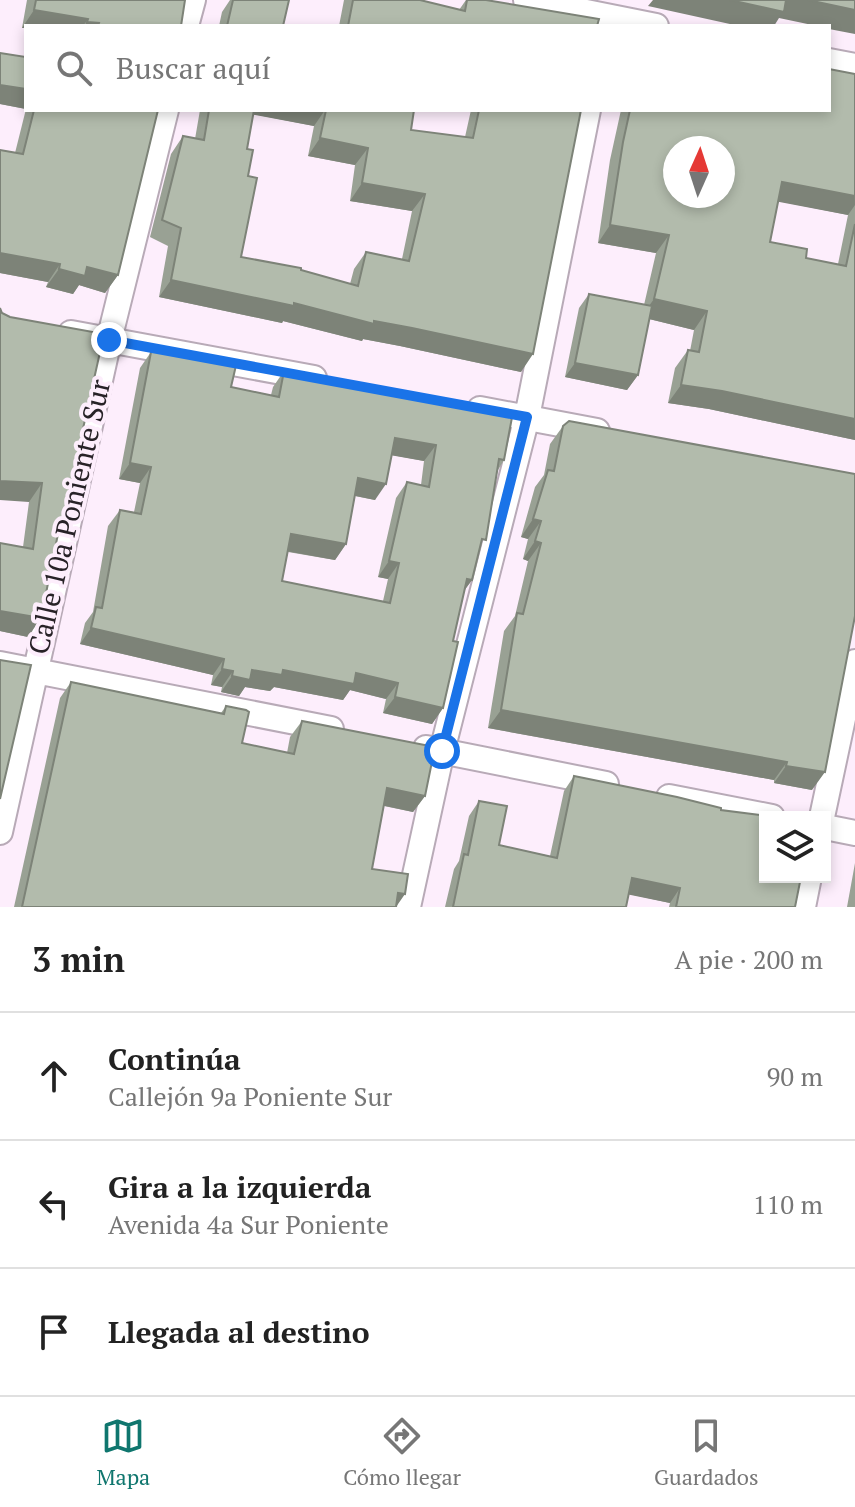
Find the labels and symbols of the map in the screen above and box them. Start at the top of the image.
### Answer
north arrow [663,136,735,208]
route end [91,322,127,358]
street label: Calle 10a Poniente Sur [19,376,118,658]
route start [424,733,460,769]

